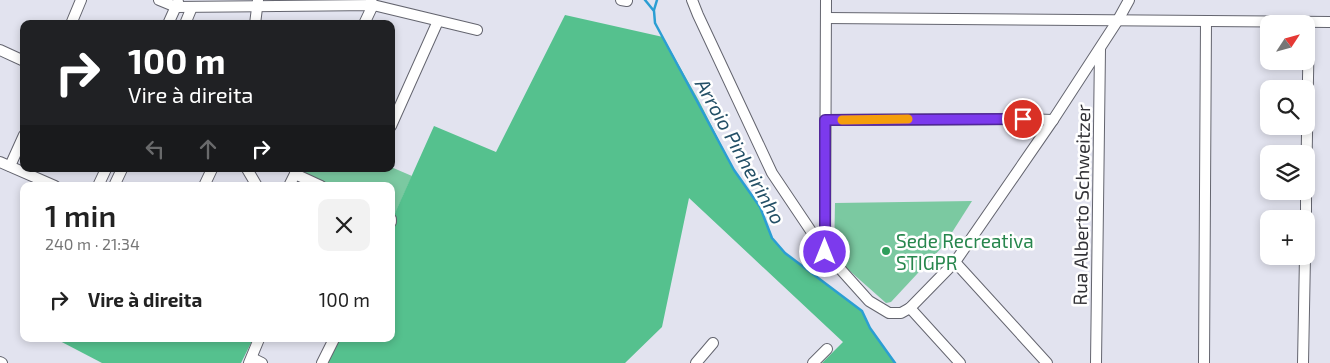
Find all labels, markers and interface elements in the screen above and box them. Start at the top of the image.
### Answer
north arrow [1260,15,1315,70]
map controls [1260,15,1315,265]
text: 100 m [128,39,226,81]
icon: right [45,40,110,105]
water label: Arroio Pinheirinho [691,73,791,228]
button: search [1260,80,1315,135]
text: Vire à direita [128,81,253,107]
pin [1002,98,1044,140]
street label: Rua Alberto Schweitzer [1068,104,1094,306]
icon: arrive [1009,105,1037,133]
icon: left [141,135,169,163]
icon: ahead [194,135,222,163]
icon: right [247,135,275,163]
button: layers [1260,145,1315,200]
text: 1 min [45,197,116,233]
button: close [318,199,370,251]
button: + [1260,210,1315,265]
position arrow [798,225,850,277]
place label: Sede Recreativa STIGPR [896,229,1034,274]
text: 240 m · 21:34 [45,234,140,253]
marker: Sede Recreativa STIGPR [880,245,892,257]
icon: right [45,286,73,314]
text: Vire à direita [88,288,202,311]
text: 100 m [319,288,370,311]

